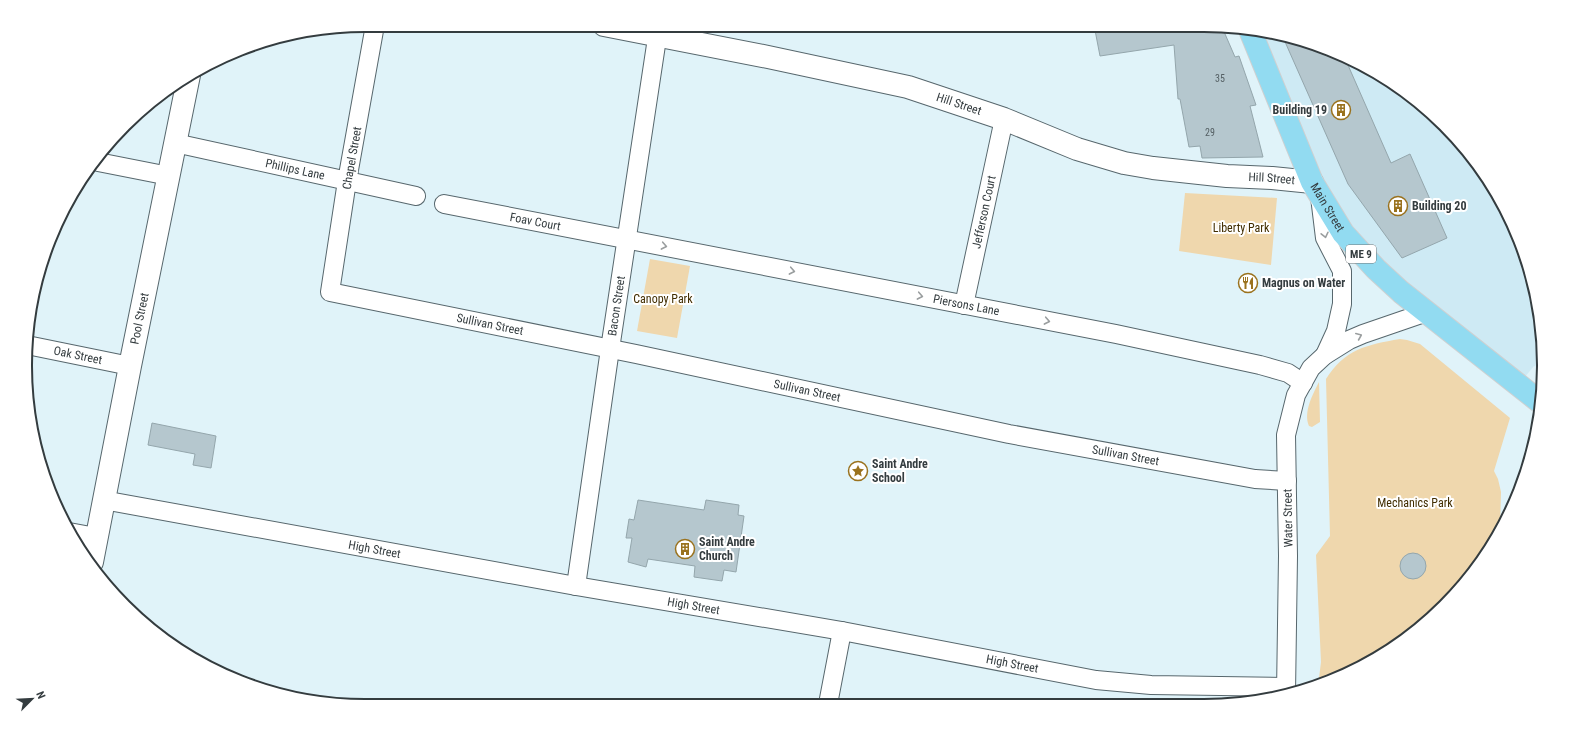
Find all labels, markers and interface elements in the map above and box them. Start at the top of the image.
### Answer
house number: 35 [1215,73,1225,84]
street label: Hill Street [935,90,984,118]
building icon: Building 19 [1330,99,1352,121]
place label: Building 19 [1273,103,1327,117]
street label: Chapel Street [340,125,364,190]
house number: 29 [1205,127,1215,138]
street label: Phillips Lane [264,156,327,183]
street label: Hill Street [1248,170,1296,187]
street label: Jefferson Court [969,174,999,250]
street label: Main Street [1307,181,1348,235]
building icon: Building 20 [1387,195,1409,217]
place label: Building 20 [1412,199,1467,213]
street label: Foav Court [509,210,562,234]
park label: Liberty Park [1213,221,1270,235]
one-way arrow [1321,232,1329,238]
one-way arrow [661,242,668,250]
road number: ME 9 [1346,245,1376,263]
one-way arrow [789,267,795,275]
restaurant icon: Magnus on Water [1237,272,1259,294]
street label: Bacon Street [605,274,628,337]
place label: Magnus on Water [1262,276,1345,290]
street label: Pool Street [128,291,152,346]
one-way arrow [917,291,923,300]
park label: Canopy Park [633,292,693,306]
street label: Piersons Lane [932,292,1001,318]
street label: Sullivan Street [455,311,525,338]
one-way arrow [1044,316,1050,324]
one-way arrow [1355,332,1362,340]
street label: Oak Street [52,344,104,367]
street label: Sullivan Street [772,377,842,405]
street label: Sullivan Street [1091,442,1161,468]
place label: Saint Andre School [872,457,928,485]
place icon: Saint Andre School [847,460,869,482]
street label: Water Street [1280,488,1296,547]
park label: Mechanics Park [1377,496,1453,510]
place label: Saint Andre Church [699,535,755,563]
street label: High Street [347,538,402,561]
building icon: Saint Andre Church [674,538,696,560]
street label: High Street [666,595,721,617]
street label: High Street [985,652,1040,676]
north arrow [12,679,52,719]
text: N [33,689,48,701]

